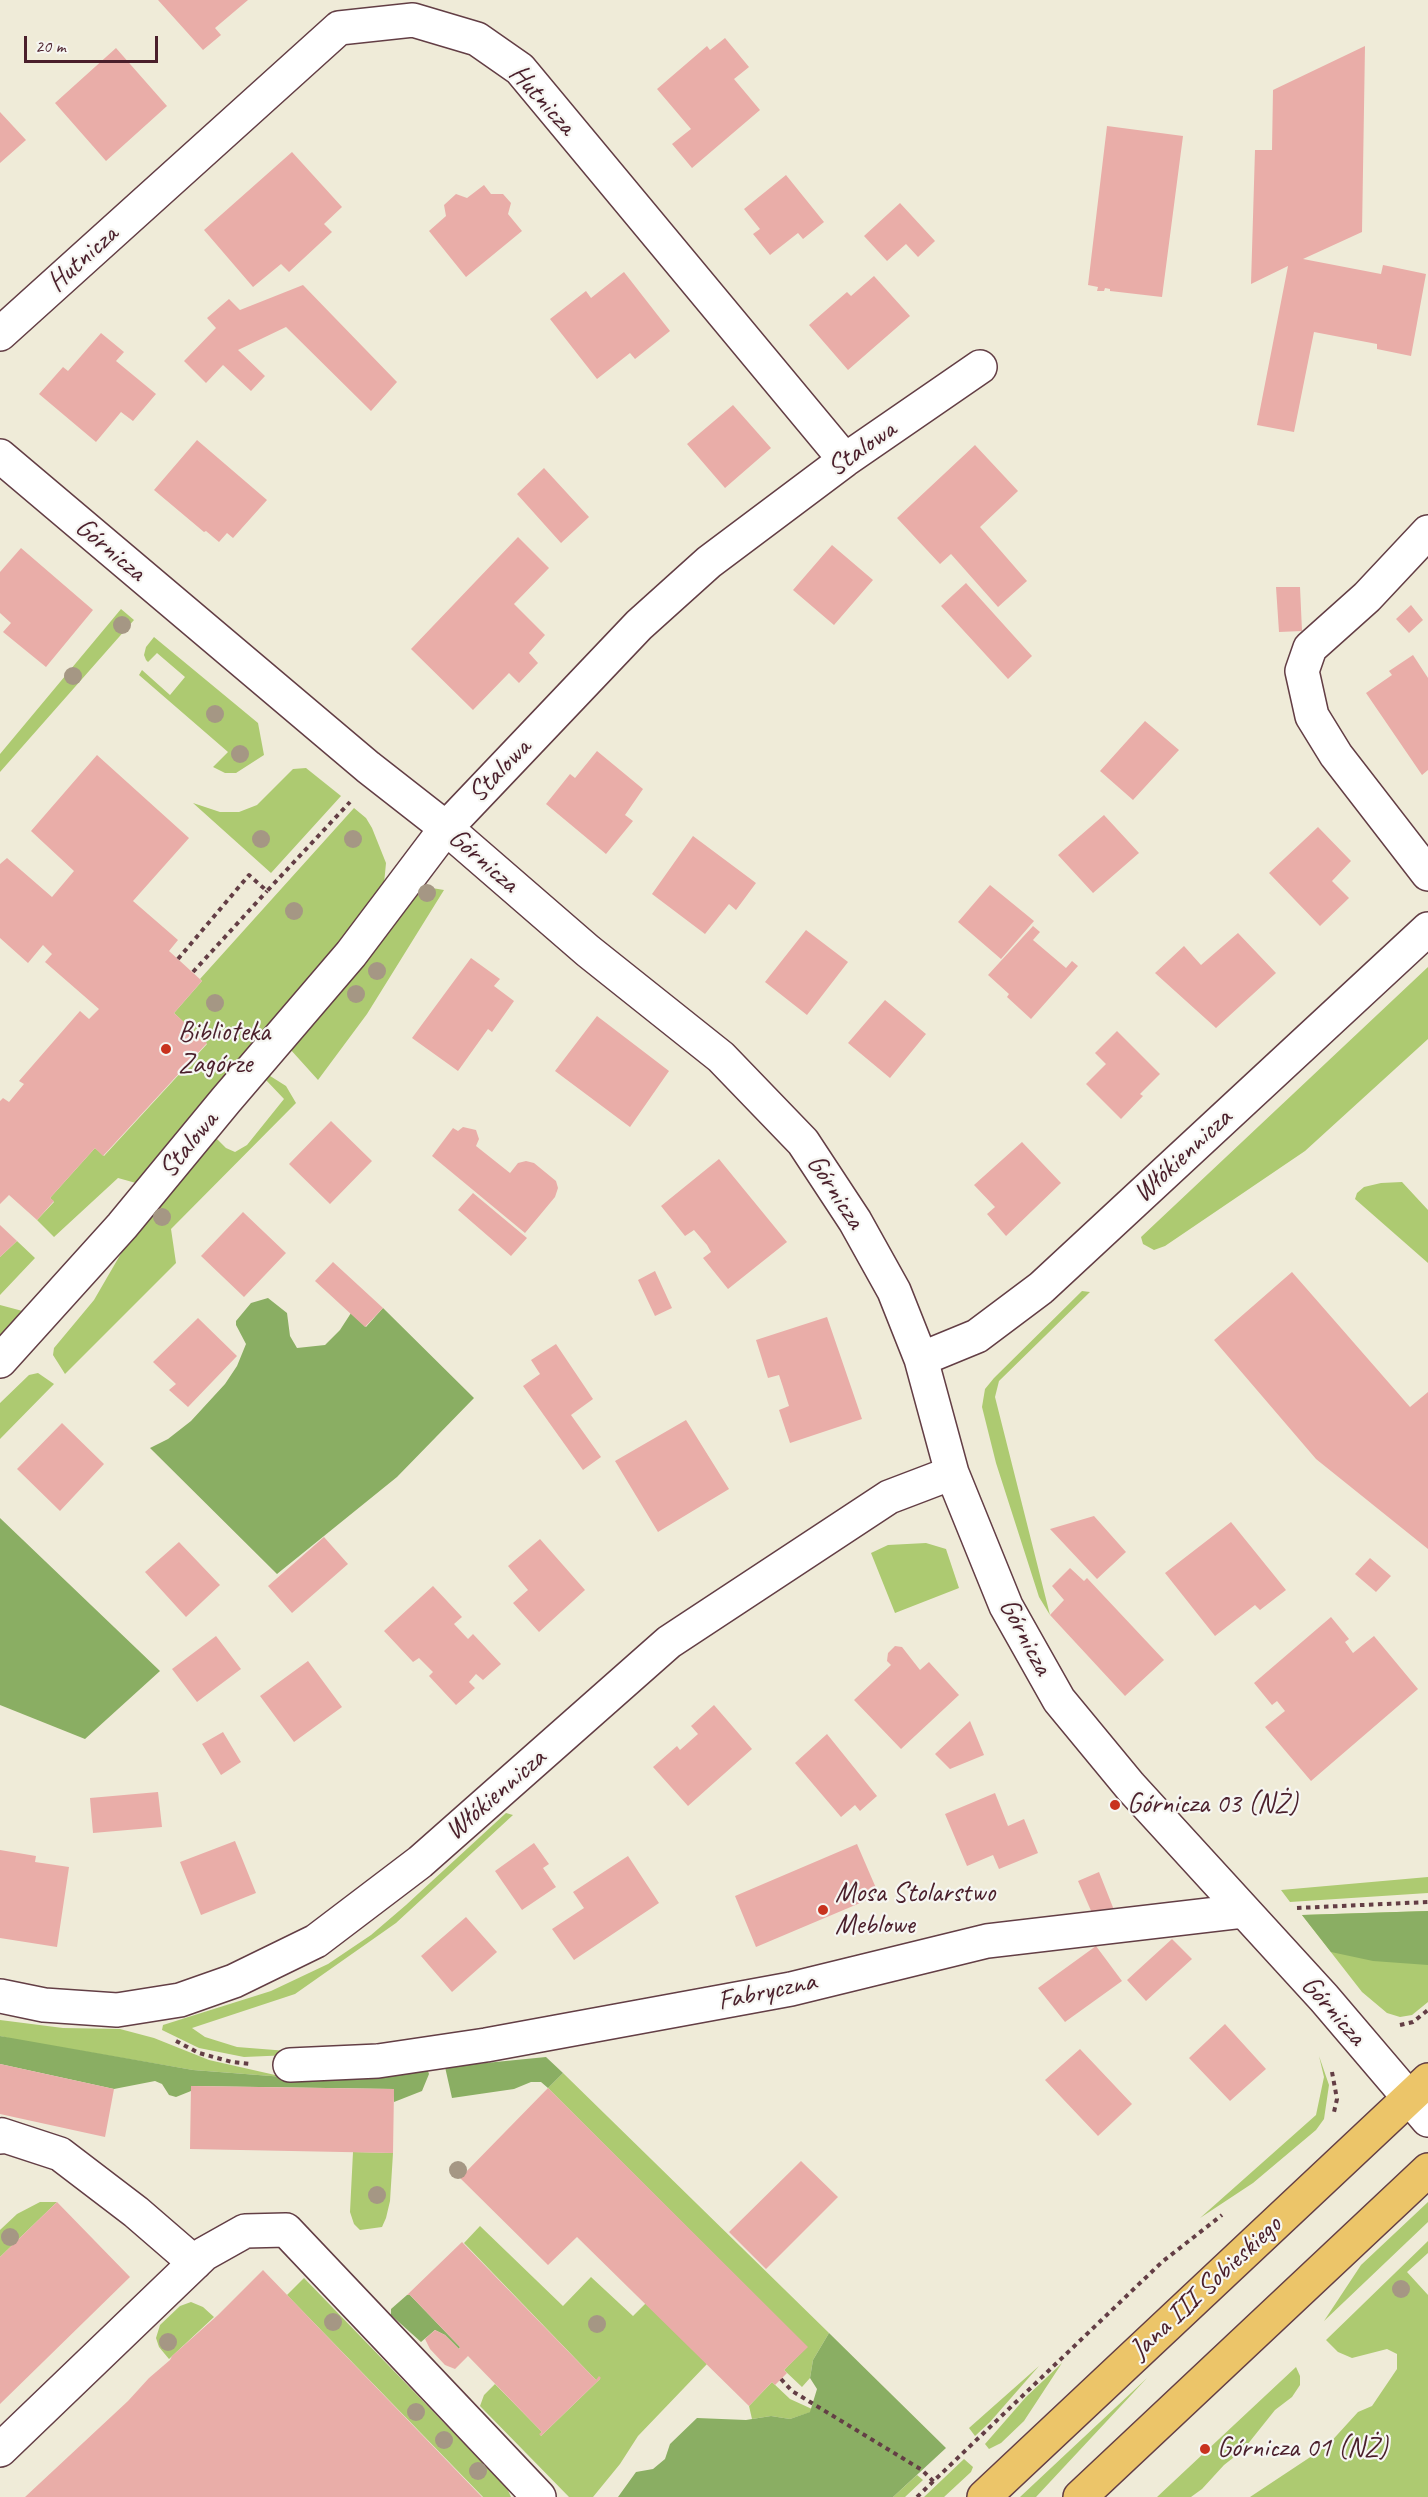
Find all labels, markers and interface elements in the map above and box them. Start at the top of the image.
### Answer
scale bar [27,24,160,62]
text: 20 m [35,35,66,57]
street label: Hutnicza [501,58,583,142]
street label: Hutnicza [41,218,125,300]
street label: Stalowa [821,413,903,485]
street label: Górnicza [68,511,152,589]
street label: Stalowa [461,732,539,810]
street label: Górnicza [441,821,525,901]
place label: Biblioteka Zagórze [178,1016,270,1082]
marker: Biblioteka Zagórze [159,1042,173,1056]
street label: Włókiennicza [1127,1102,1239,1210]
street label: Stalowa [152,1105,226,1185]
street label: Górnicza [799,1148,871,1236]
street label: Górnicza [991,1593,1059,1681]
street label: Włókiennicza [439,1742,553,1848]
place label: Górnicza 03 (NŻ) [1127,1788,1298,1822]
marker: Górnicza 03 (NŻ) [1108,1798,1122,1812]
place label: Mosa Stolarstwo Meblowe [835,1877,995,1943]
marker: Mosa Stolarstwo Meblowe [816,1903,830,1917]
street label: Fabryczna [715,1965,819,2019]
street label: Górnicza [1293,1969,1373,2053]
street label: Jana III Sobieskiego [1123,2209,1289,2367]
place label: Górnicza 01 (NŻ) [1217,2432,1388,2466]
marker: Górnicza 01 (NŻ) [1198,2442,1212,2456]

